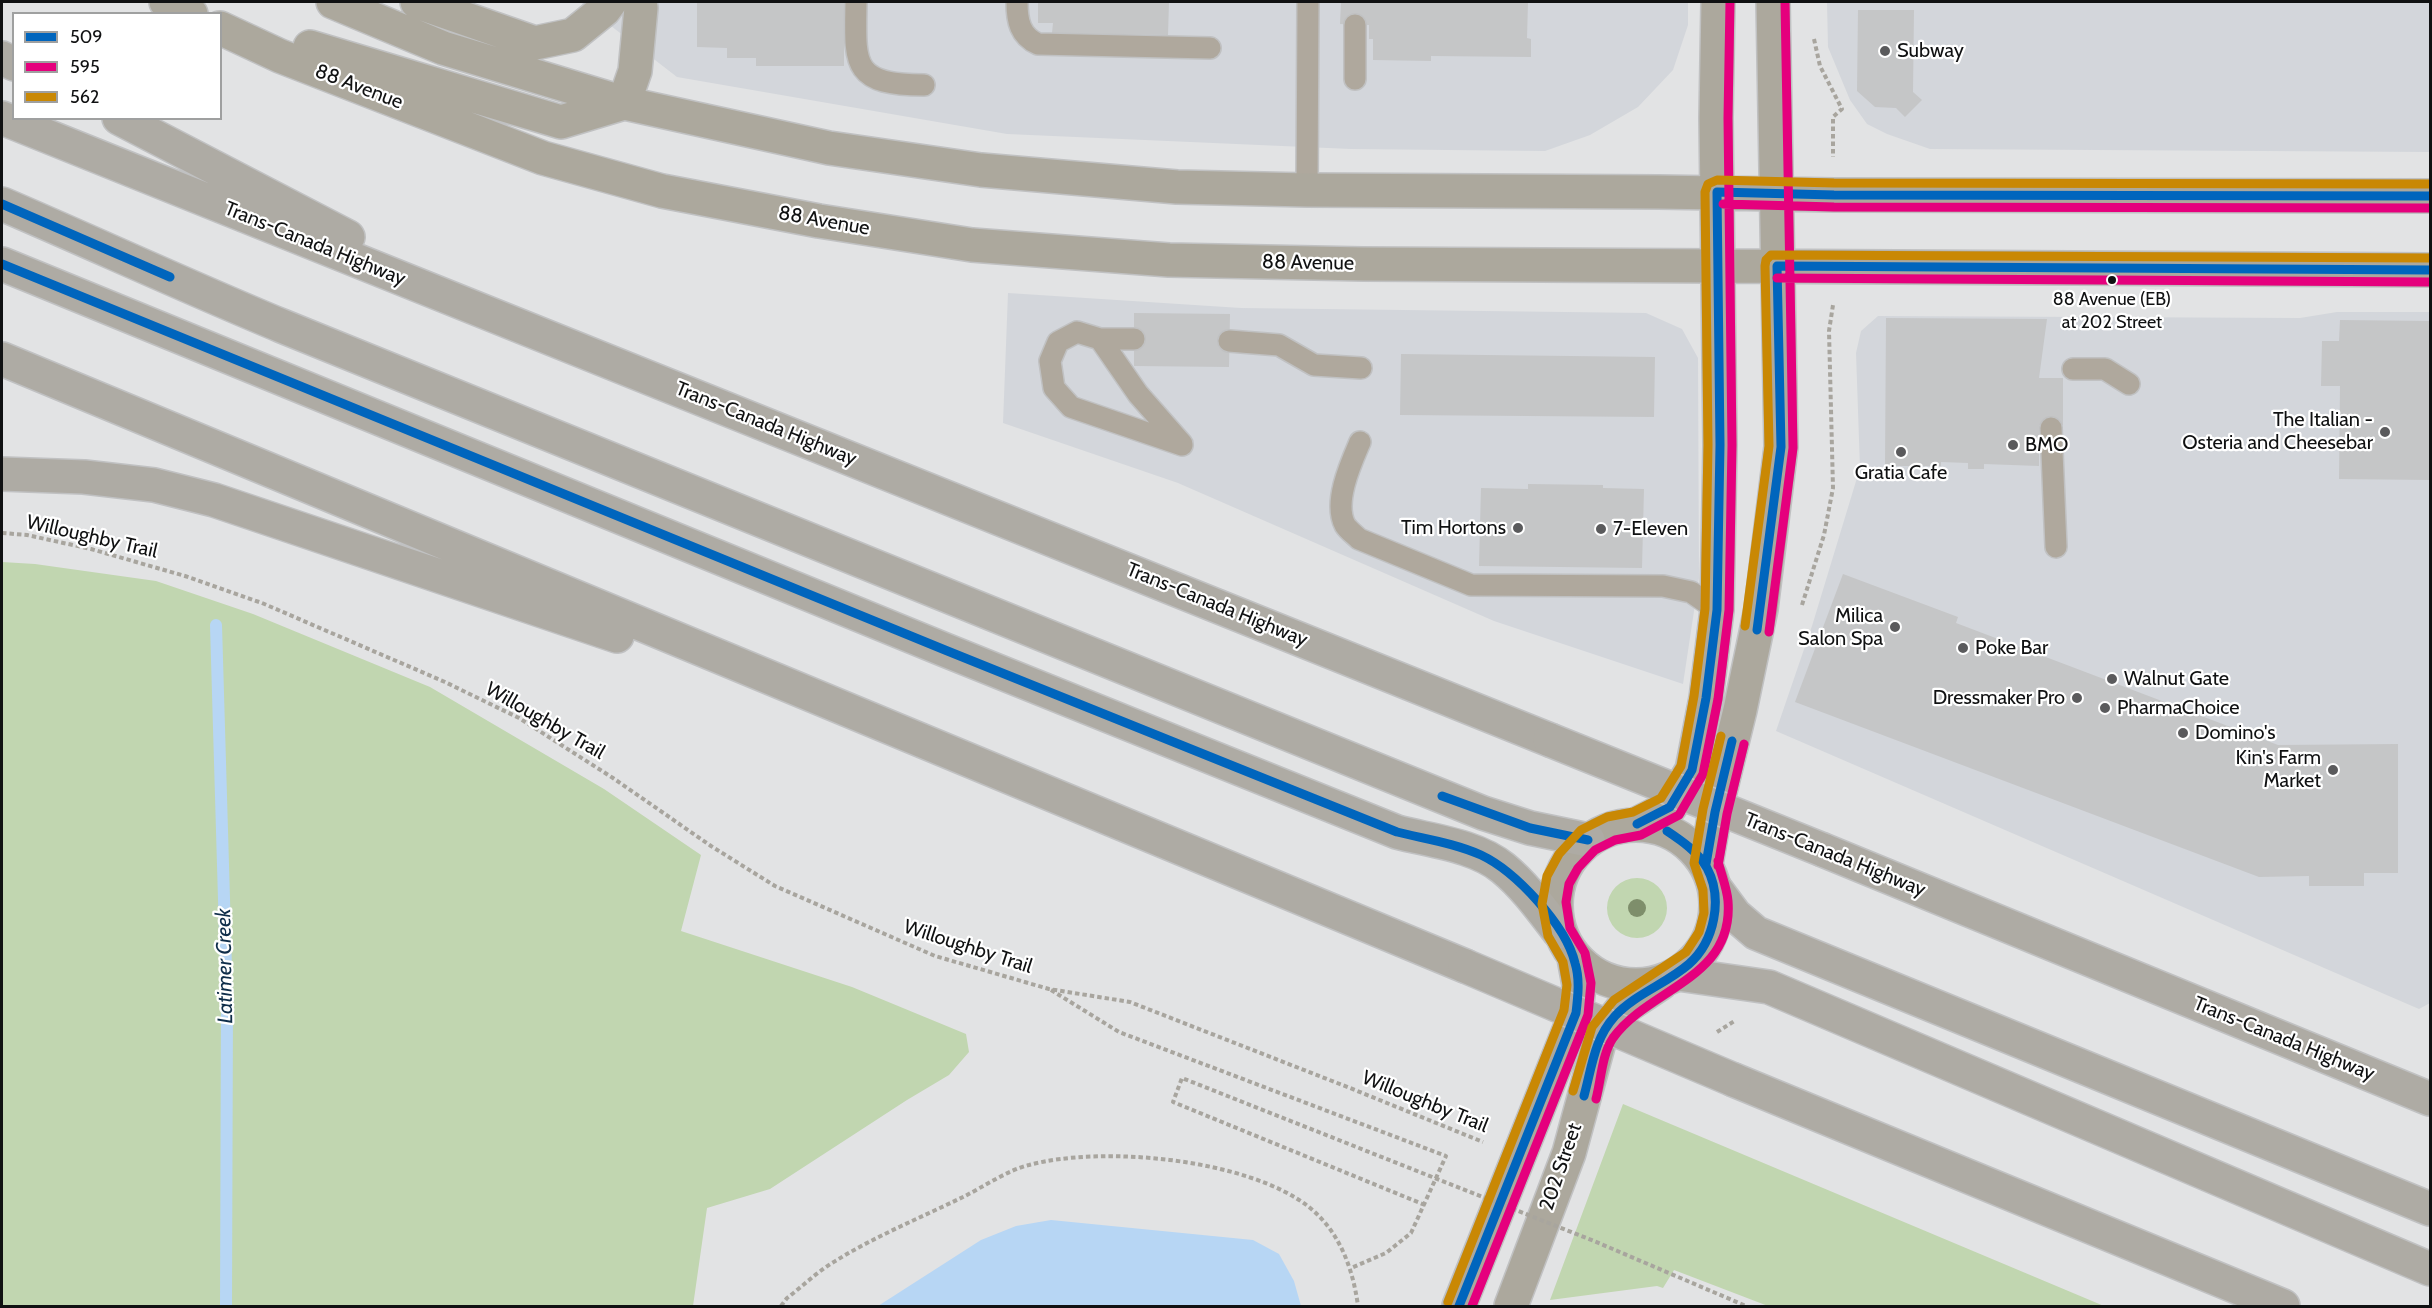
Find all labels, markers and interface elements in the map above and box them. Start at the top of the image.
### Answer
legend [12,12,222,120]
text: 509 [70,26,103,48]
place label: Subway [1897,39,1964,63]
marker: Subway [1878,44,1892,58]
text: 595 [70,56,100,78]
street label: 88 Avenue [312,59,406,115]
text: 562 [70,86,99,108]
street label: Trans-Canada Highway [221,197,409,291]
street label: 88 Avenue [777,201,871,241]
street label: 88 Avenue [1262,250,1354,276]
marker: 88 Avenue (EB) at 202 Street [2106,274,2118,286]
place label: 88 Avenue (EB) at 202 Street [2053,289,2171,332]
street label: Trans-Canada Highway [672,377,860,471]
place label: The Italian - Osteria and Cheesebar [2182,408,2373,455]
marker: The Italian - Osteria and Cheesebar [2378,425,2392,439]
place label: BMO [2025,433,2068,457]
marker: BMO [2006,438,2020,452]
marker: Gratia Cafe [1894,445,1908,459]
place label: Gratia Cafe [1855,461,1947,485]
street label: Willoughby Trail [24,510,160,564]
place label: Tim Hortons [1401,516,1506,540]
place label: 7-Eleven [1613,517,1688,541]
marker: Tim Hortons [1511,521,1525,535]
marker: 7-Eleven [1594,522,1608,536]
street label: Trans-Canada Highway [1123,558,1311,652]
place label: Milica Salon Spa [1798,604,1883,651]
marker: Milica Salon Spa [1888,620,1902,634]
place label: Poke Bar [1975,636,2048,660]
marker: Poke Bar [1956,641,1970,655]
place label: Walnut Gate [2124,667,2229,691]
marker: Walnut Gate [2105,672,2119,686]
street label: Willoughby Trail [481,677,609,765]
place label: Dressmaker Pro [1933,686,2065,710]
marker: Dressmaker Pro [2070,691,2084,705]
place label: PharmaChoice [2117,696,2239,720]
marker: PharmaChoice [2098,701,2112,715]
place label: Domino's [2195,721,2275,745]
marker: Domino's [2176,726,2190,740]
place label: Kin's Farm Market [2235,746,2321,793]
marker: Kin's Farm Market [2326,763,2340,777]
street label: Trans-Canada Highway [1741,808,1929,902]
water label: Latimer Creek [211,908,239,1024]
street label: Willoughby Trail [901,915,1035,979]
street label: Trans-Canada Highway [2190,992,2378,1086]
street label: Willoughby Trail [1358,1066,1492,1138]
street label: 202 Street [1535,1120,1587,1214]

